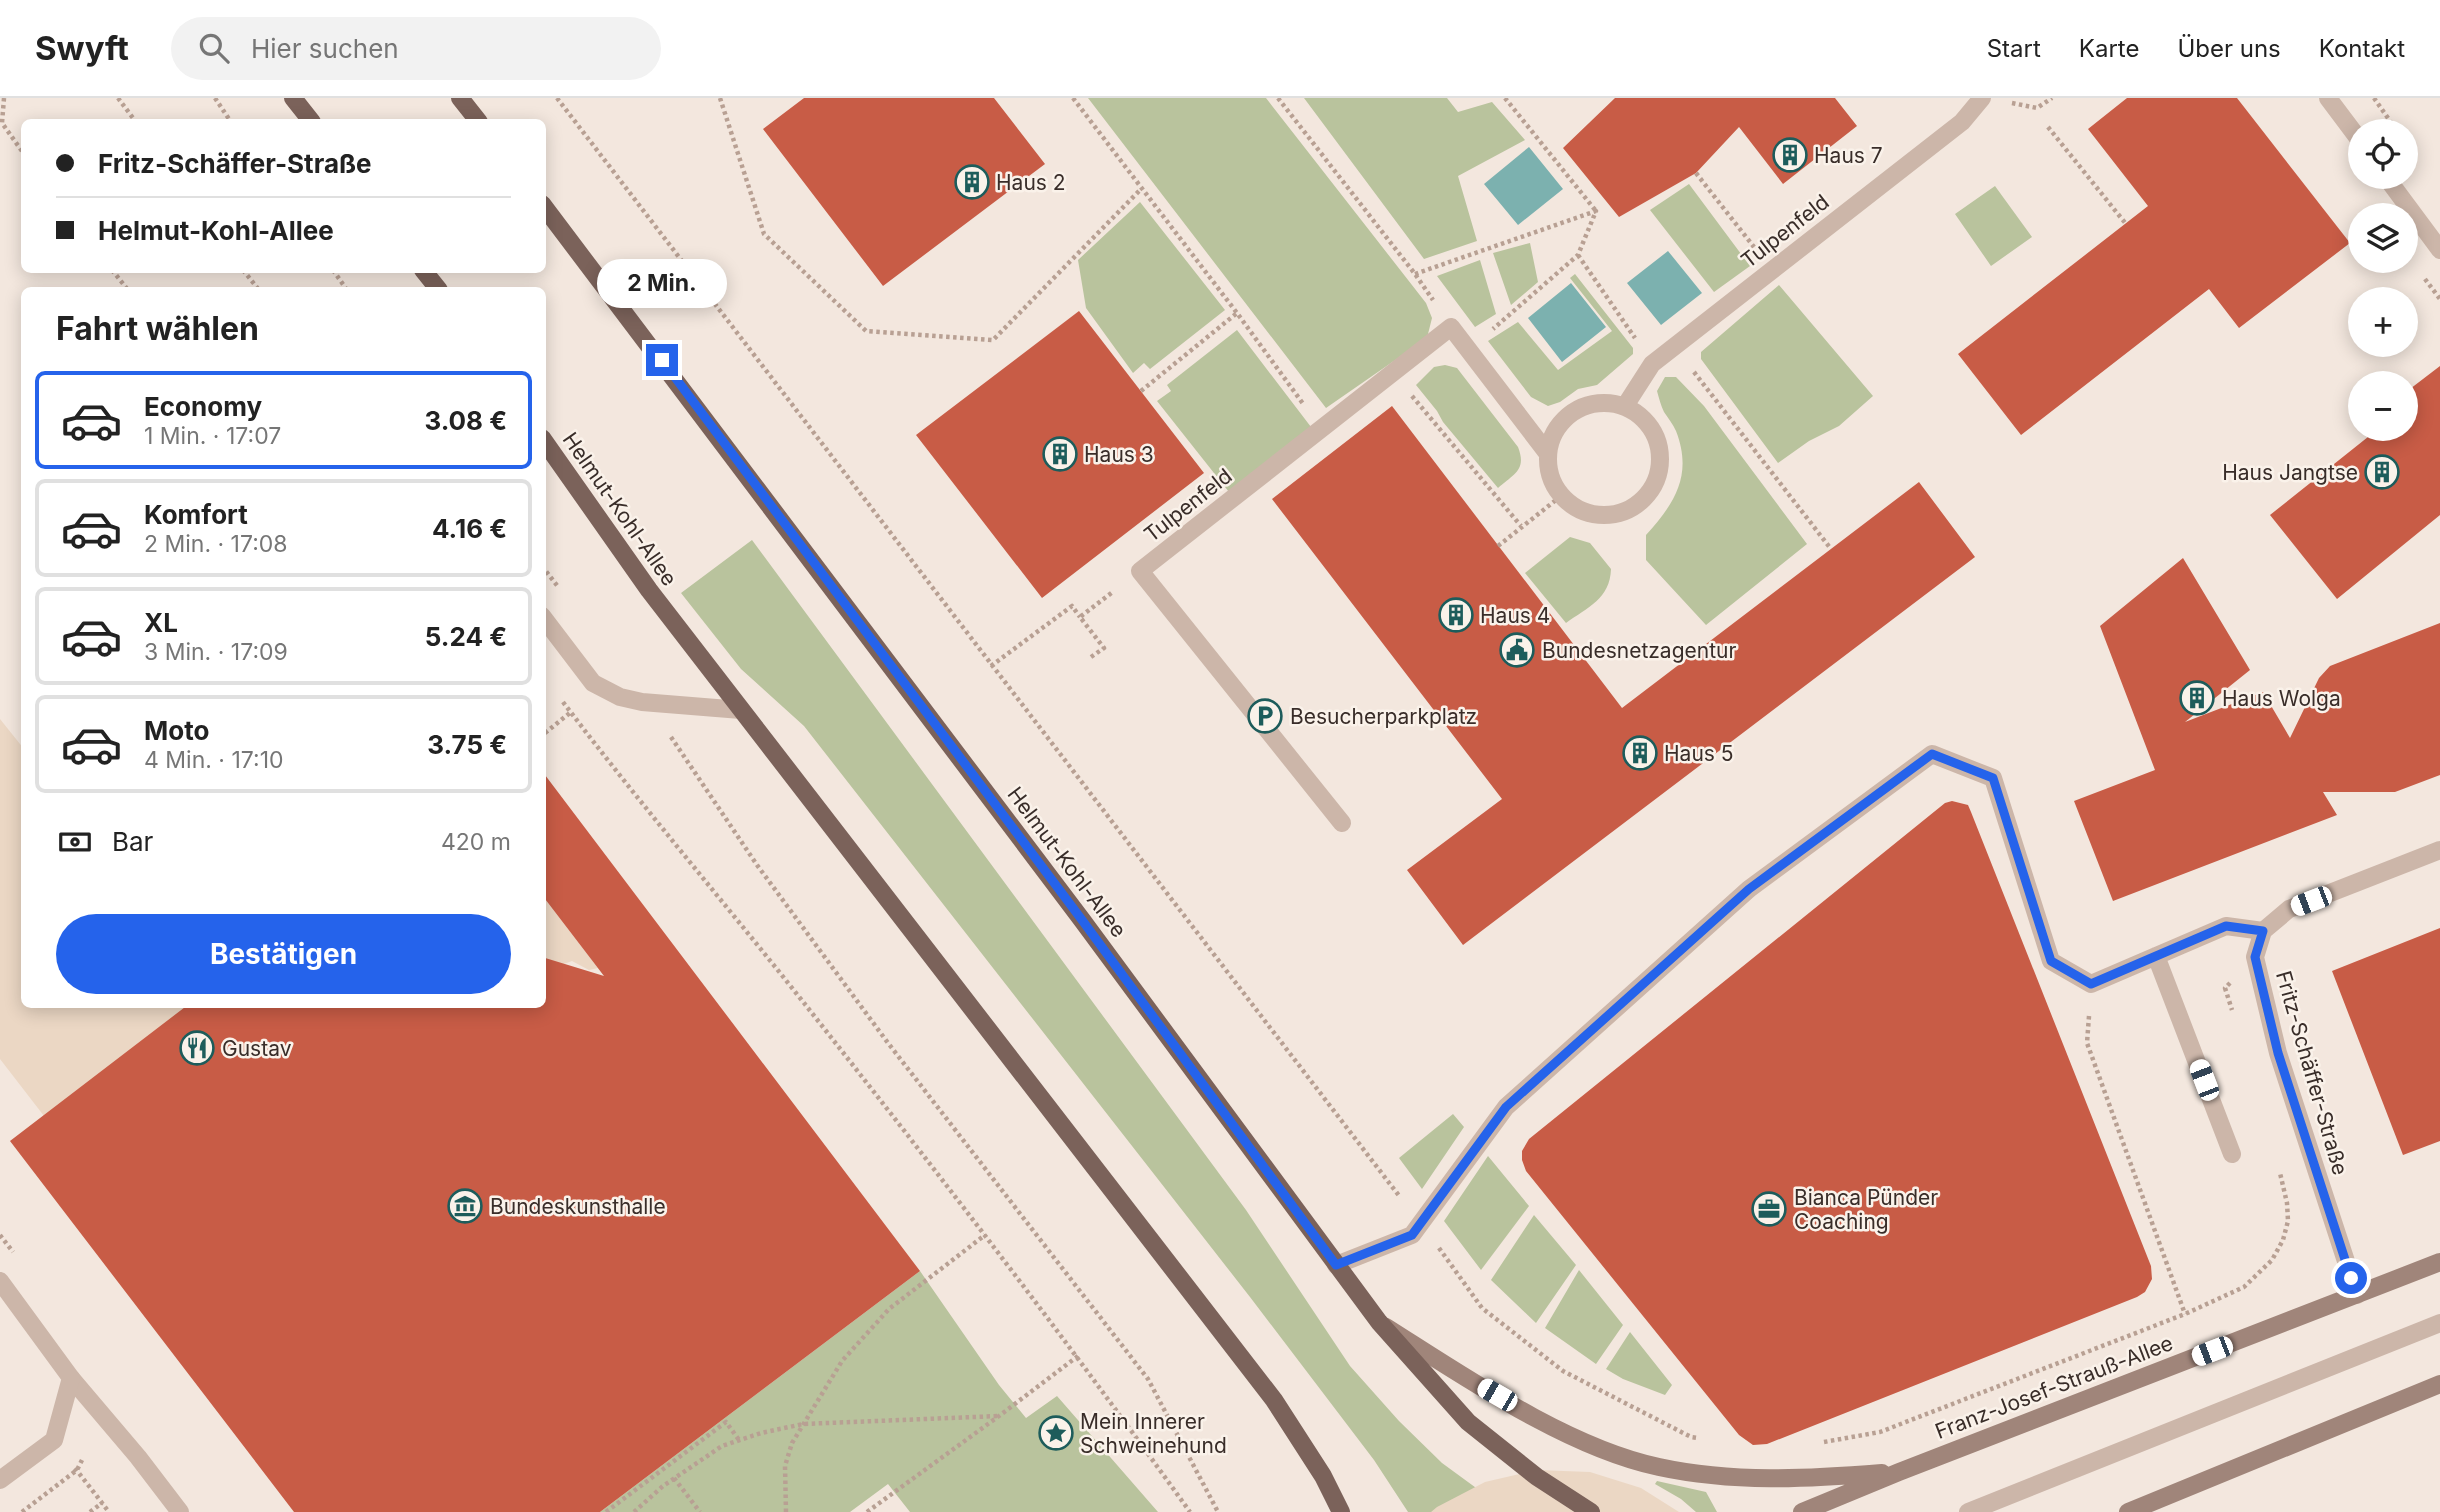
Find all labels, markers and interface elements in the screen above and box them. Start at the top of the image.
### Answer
search box [171,17,661,80]
text: Swyft [35,28,129,68]
icon: search [195,29,233,67]
text: Hier suchen [251,33,399,64]
text: Start [1987,34,2041,63]
text: Karte [2079,34,2139,63]
text: Über uns [2177,34,2281,63]
text: Kontakt [2319,34,2405,63]
map controls [2348,119,2418,441]
button: locate [2348,119,2418,189]
building icon: Haus 7 [1771,136,1809,174]
place label: Haus 7 [1814,143,1883,168]
text: Fritz-Schäffer-Straße [98,148,372,179]
building icon: Haus 2 [953,163,991,201]
place label: Haus 2 [996,170,1066,195]
street label: Tulpenfeld [1736,189,1834,273]
button: layers [2348,203,2418,273]
text: Helmut-Kohl-Allee [98,215,334,246]
callout: 2 Min. [597,258,727,308]
text: 2 Min. [627,269,697,297]
button: + [2348,287,2418,357]
text: Fahrt wählen [56,309,259,348]
route end [646,344,678,376]
button: − [2348,371,2418,441]
icon: car [60,389,123,452]
text: Economy [144,391,262,422]
text: 3.08 € [424,405,507,436]
text: 1 Min. · 17:07 [144,422,281,450]
street label: Helmut-Kohl-Allee [558,428,682,590]
building icon: Haus 3 [1041,435,1079,473]
place label: Haus 3 [1084,442,1154,467]
building icon: Haus Jangtse [2363,453,2401,491]
place label: Haus Jangtse [2222,460,2358,485]
street label: Tulpenfeld [1139,463,1237,547]
icon: car [60,497,123,560]
text: Komfort [144,499,248,530]
text: 4.16 € [432,513,507,544]
text: 2 Min. · 17:08 [144,530,288,558]
building icon: Haus 4 [1437,596,1475,634]
place label: Haus 4 [1480,603,1550,628]
icon: car [60,605,123,668]
text: XL [144,607,178,638]
text: 5.24 € [425,621,507,652]
public building icon: Bundesnetzagentur [1498,631,1536,669]
text: 3 Min. · 17:09 [144,638,288,666]
place label: Bundesnetzagentur [1542,638,1736,663]
building icon: Haus Wolga [2178,679,2216,717]
place label: Haus Wolga [2222,686,2341,711]
parking icon: Besucherparkplatz [1246,697,1284,735]
place label: Besucherparkplatz [1290,704,1477,729]
icon: car [60,713,123,776]
text: Moto [144,715,209,746]
text: 3.75 € [427,729,507,760]
building icon: Haus 5 [1621,734,1659,772]
place label: Haus 5 [1664,741,1734,766]
text: 4 Min. · 17:10 [144,746,284,774]
street label: Helmut-Kohl-Allee [1002,782,1132,942]
icon: cash [56,823,94,861]
text: Bar [112,826,153,857]
text: 420 m [441,828,511,856]
car [2288,884,2335,918]
button: Bestätigen [56,914,511,994]
street label: Fritz-Schäffer-Straße [2271,968,2353,1178]
restaurant icon: Gustav [178,1029,216,1067]
place label: Gustav [222,1036,292,1061]
car [2187,1057,2222,1103]
place label: Bianca Pünder Coaching [1794,1185,1938,1234]
museum icon: Bundeskunsthalle [446,1187,484,1225]
office icon: Bianca Pünder Coaching [1750,1190,1788,1228]
place label: Bundeskunsthalle [490,1194,666,1219]
route start [2335,1262,2367,1294]
street label: Franz-Josef-Strauß-Allee [1932,1330,2176,1444]
car [2189,1334,2236,1368]
car [1474,1375,1521,1415]
place label: Mein Innerer Schweinehund [1080,1409,1227,1458]
place icon: Mein Innerer Schweinehund [1037,1414,1075,1452]

